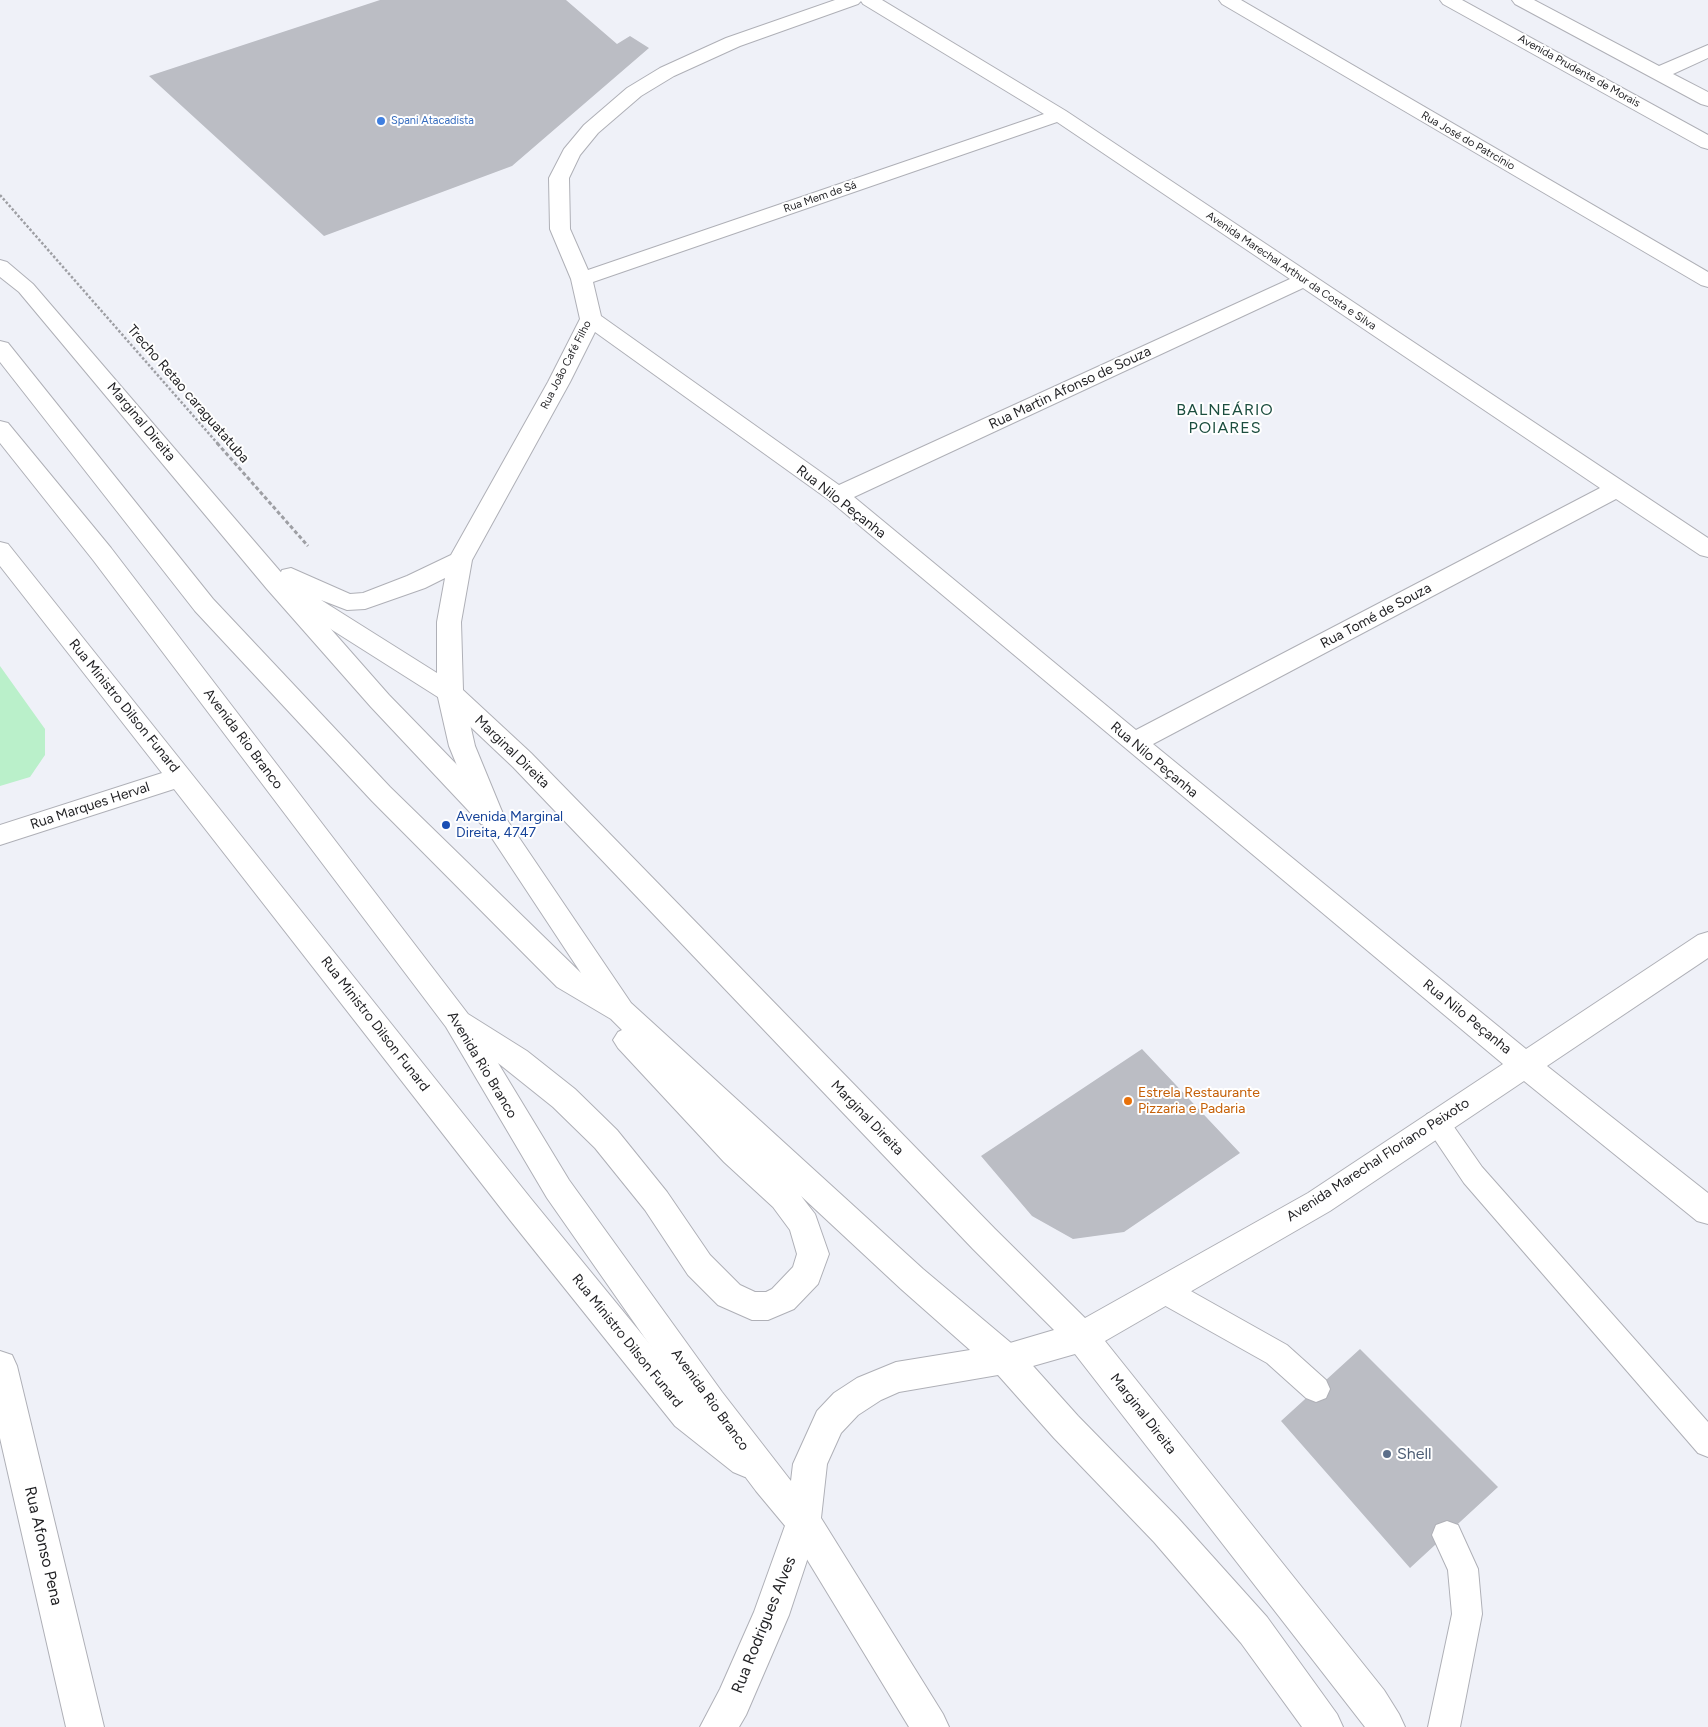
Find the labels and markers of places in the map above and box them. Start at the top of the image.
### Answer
place label: Spani Atacadista [391,114,474,128]
marker: Spani Atacadista [375,115,387,127]
place label: Avenida Marginal Direita, 4747 [456,809,563,842]
marker: Avenida Marginal Direita, 4747 [440,819,452,831]
place label: Estrela Restaurante Pizzaria e Padaria [1138,1085,1260,1118]
marker: Estrela Restaurante Pizzaria e Padaria [1122,1095,1134,1107]
place label: Shell [1397,1444,1432,1464]
marker: Shell [1381,1448,1393,1460]

